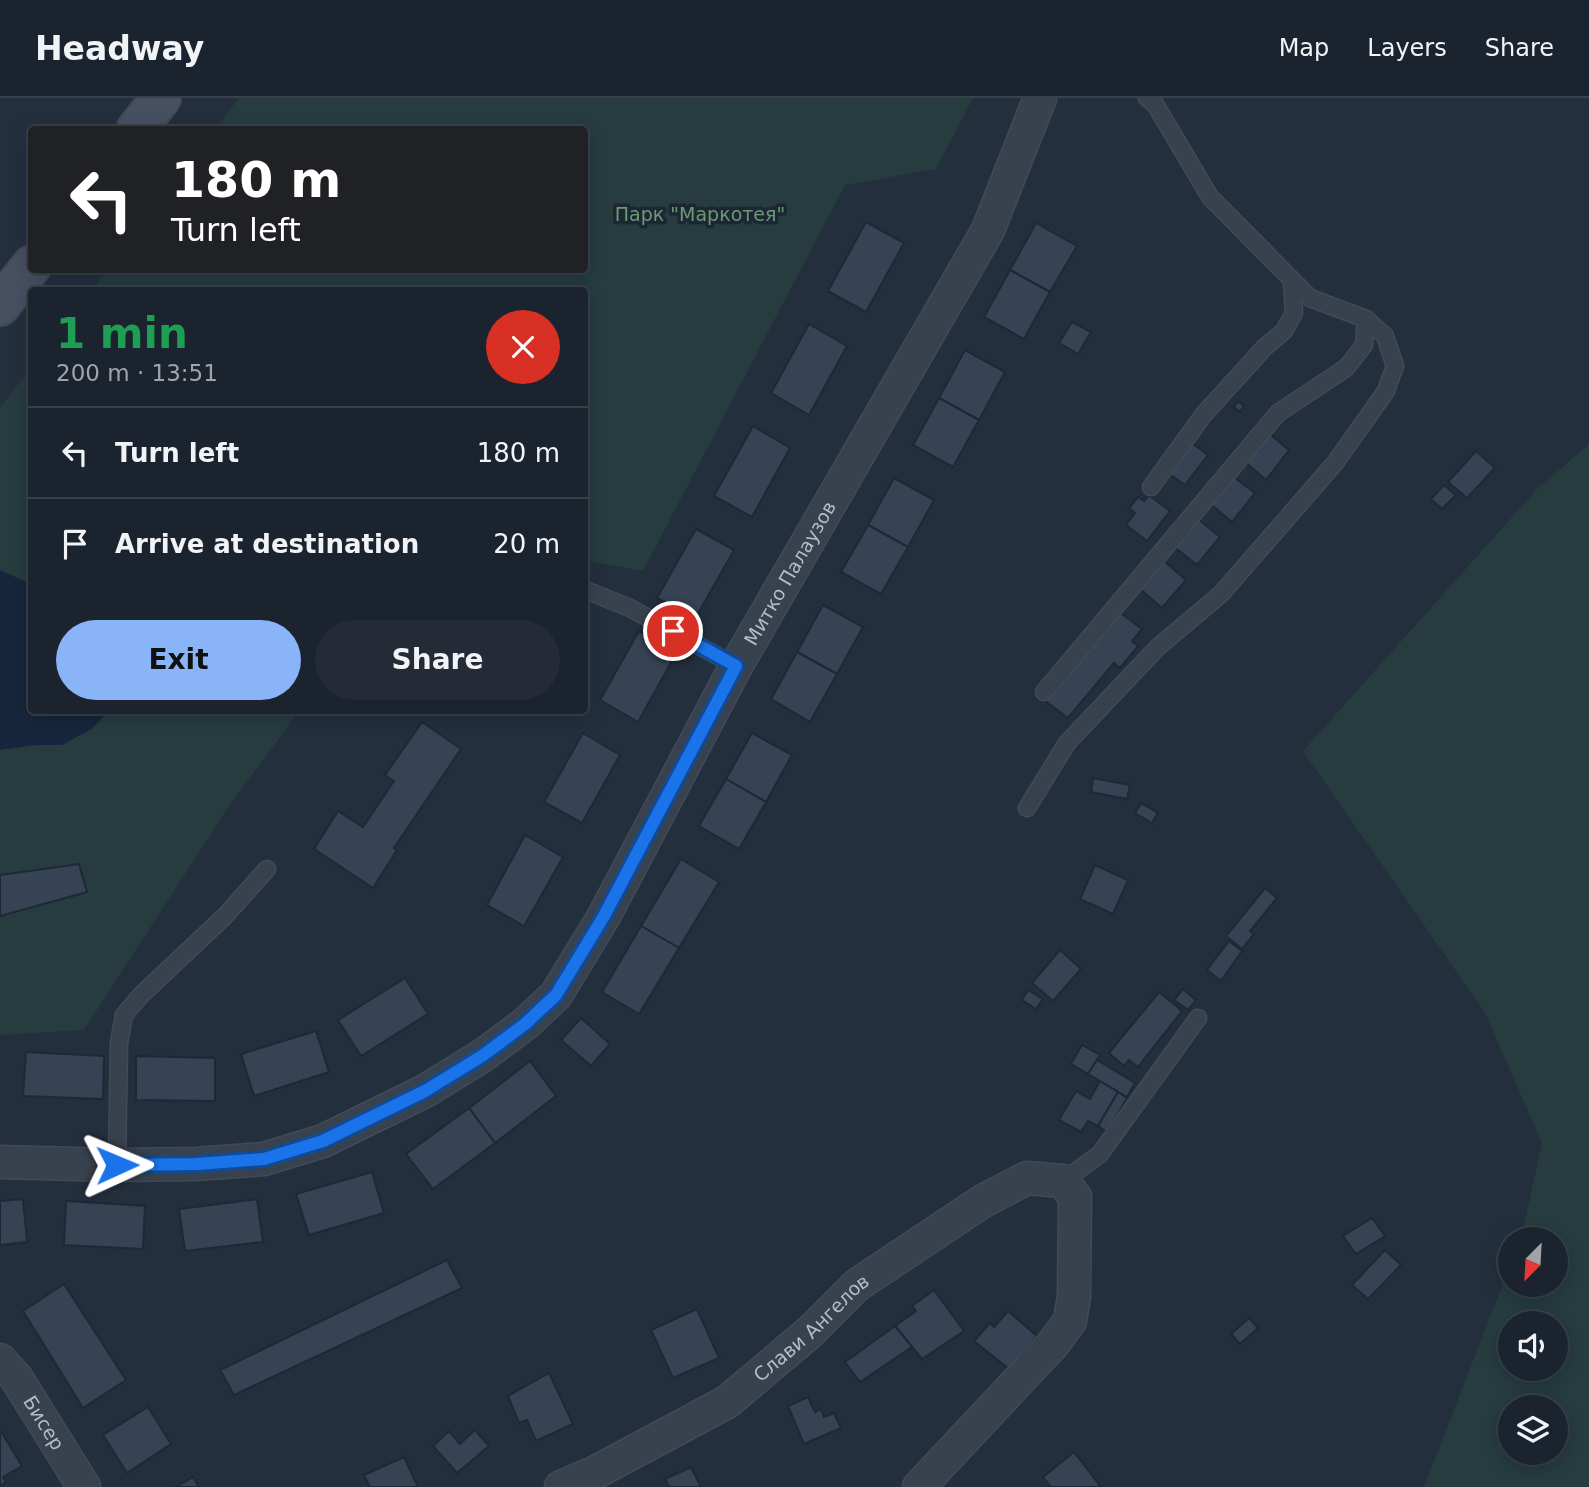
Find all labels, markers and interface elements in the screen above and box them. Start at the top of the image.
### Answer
text: Headway [35,29,204,68]
text: Map [1279,34,1329,62]
text: Layers [1367,34,1447,62]
text: Share [1485,34,1554,62]
text: 180 m [171,152,341,209]
icon: left [56,154,147,245]
park label: Парк "Маркотея" [615,203,785,225]
text: Turn left [171,211,301,249]
text: 1 min [56,309,188,358]
button: close [486,310,560,384]
text: 200 m · 13:51 [56,360,218,386]
icon: left [56,434,94,472]
text: Turn left [115,438,239,468]
text: 180 m [477,438,560,468]
street label: Митко Палаузов [739,497,840,649]
icon: arrive [56,525,94,563]
text: Arrive at destination [115,529,419,559]
text: 20 m [493,529,560,559]
pin [643,601,703,661]
icon: arrive [654,612,692,650]
button: Exit [56,620,301,700]
button: Share [315,620,560,700]
position arrow [80,1128,154,1202]
north arrow [1498,1227,1568,1297]
map controls [1498,1227,1568,1465]
street label: Слави Ангелов [749,1269,873,1386]
button: sound [1498,1311,1568,1381]
street label: Бисер [19,1392,69,1454]
button: layers [1498,1395,1568,1465]

